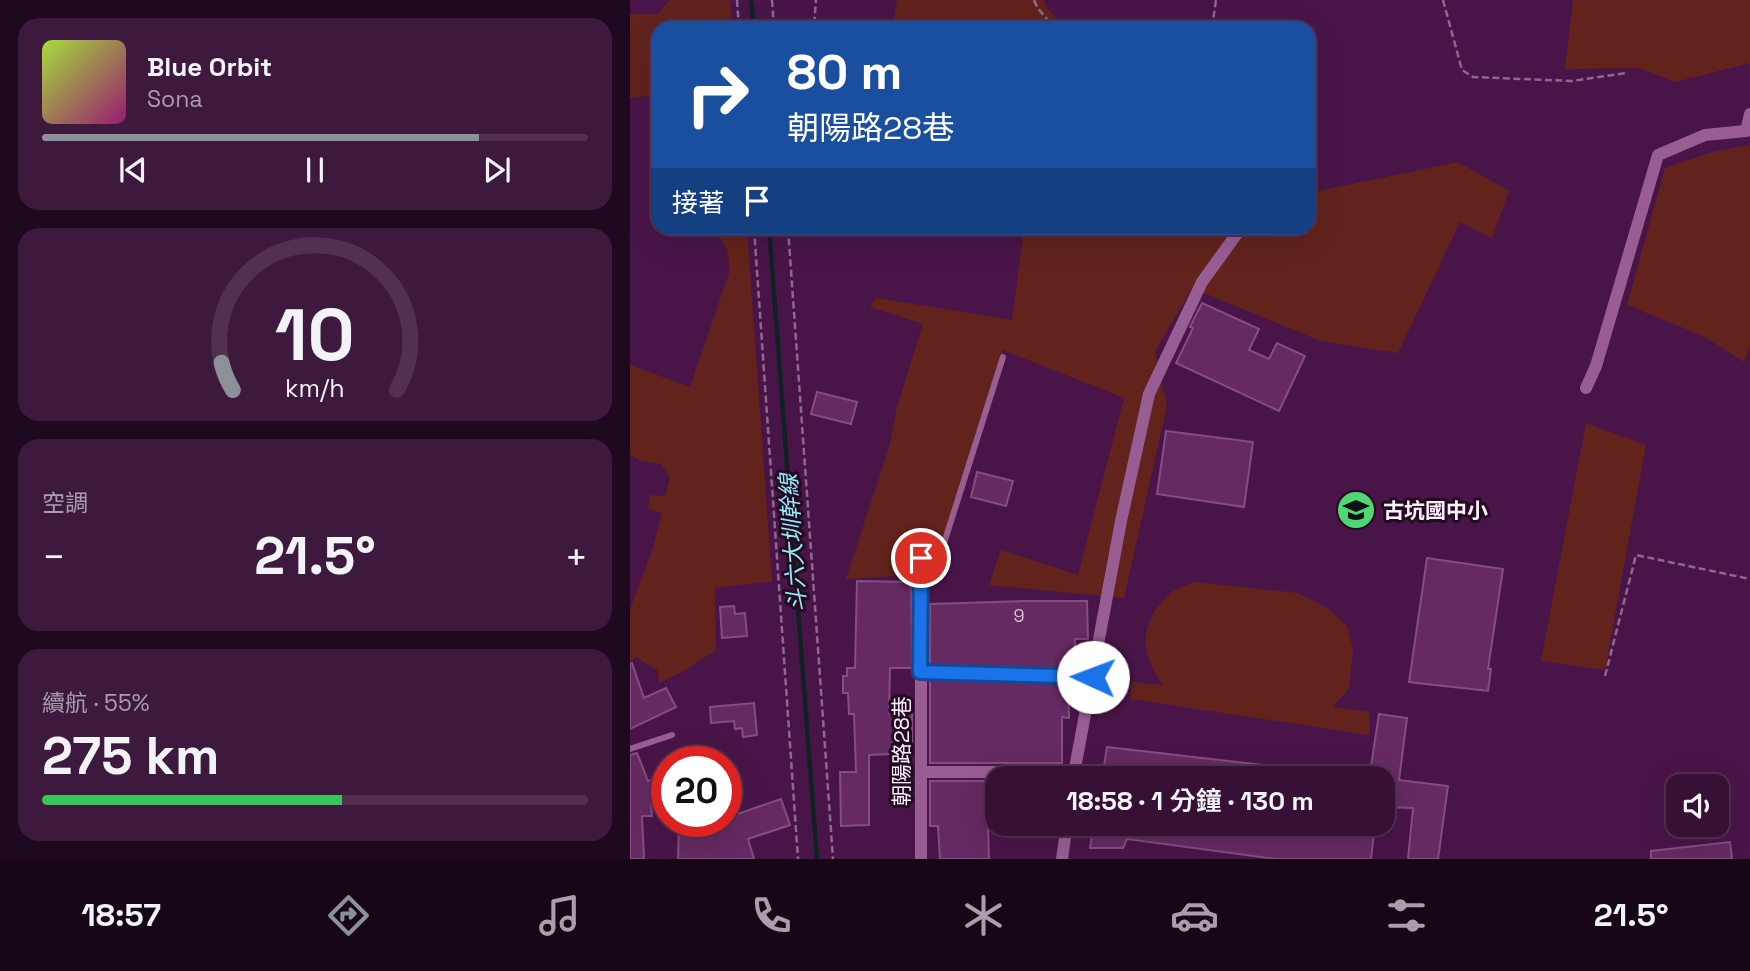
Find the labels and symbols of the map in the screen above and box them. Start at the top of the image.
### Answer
water label: 斗六大圳幹線 [773,470,813,613]
school or university icon: 古坑國中小 [1335,489,1377,531]
place label: 古坑國中小 [1383,497,1488,524]
pin [891,528,951,588]
house number: 9 [1013,604,1025,627]
position arrow [1056,640,1130,714]
street label: 朝陽路28巷 [888,696,915,806]
speed limit sign: 20 [651,746,742,837]

